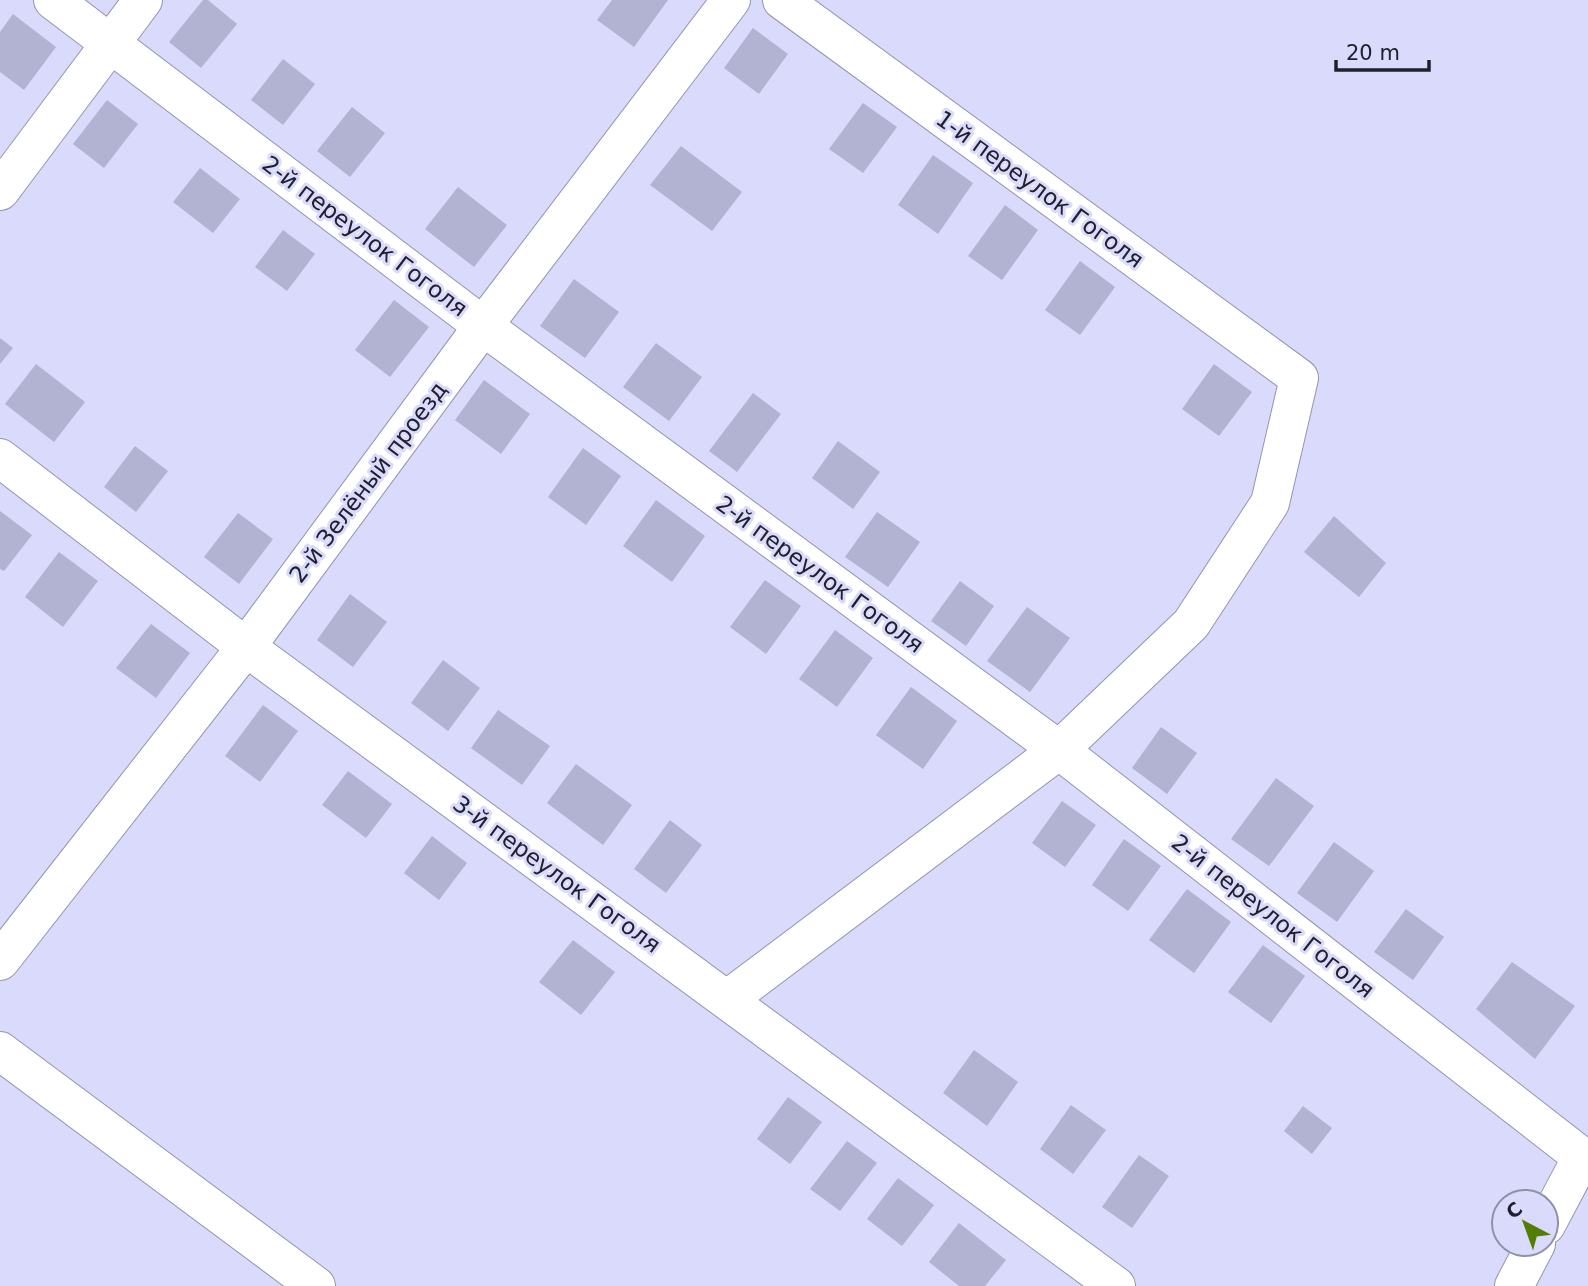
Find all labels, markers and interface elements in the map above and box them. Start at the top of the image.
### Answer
scale bar [1336,28,1429,72]
text: 20 m [1346,41,1400,65]
street label: 1-й переулок Гоголя [931,105,1149,273]
street label: 2-й переулок Гоголя [258,151,472,321]
street label: 2-й Зелёный проезд [284,377,452,587]
street label: 2-й переулок Гоголя [711,490,929,658]
street label: 3-й переулок Гоголя [448,790,666,958]
street label: 2-й переулок Гоголя [1167,829,1379,1003]
north arrow [1490,1188,1560,1258]
text: С [1501,1197,1526,1223]

